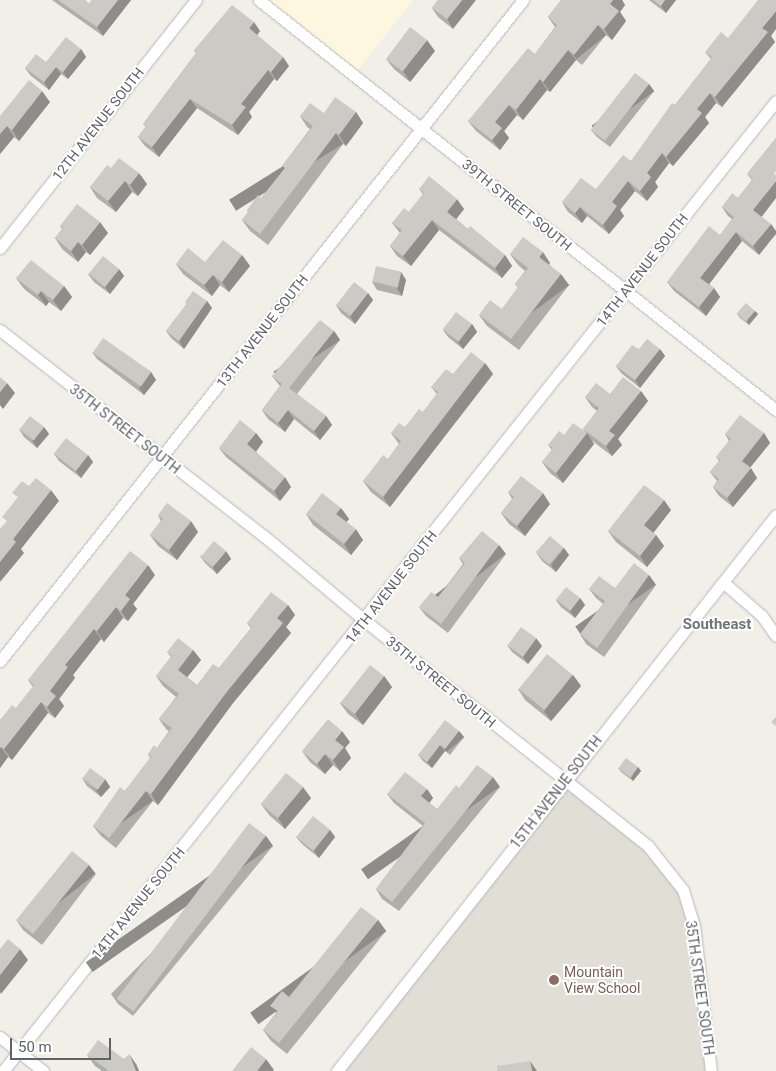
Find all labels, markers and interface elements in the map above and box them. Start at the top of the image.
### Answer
street label: 12TH AVENUE SOUTH [49,64,147,184]
street label: 39TH STREET SOUTH [459,156,575,254]
street label: 14TH AVENUE SOUTH [593,210,691,330]
street label: 13TH AVENUE SOUTH [213,271,311,391]
street label: 35TH STREET SOUTH [66,380,184,478]
street label: 14TH AVENUE SOUTH [342,527,440,647]
district label: Southeast [683,616,751,634]
street label: 35TH STREET SOUTH [383,633,499,731]
street label: 15TH AVENUE SOUTH [507,732,605,852]
street label: 14TH AVENUE SOUTH [88,844,188,962]
street label: 35TH STREET SOUTH [682,919,718,1057]
place label: Mountain View School [564,964,640,996]
marker: Mountain View School [548,974,560,986]
scale bar [12,1028,114,1060]
text: 50 m [18,1038,52,1056]

